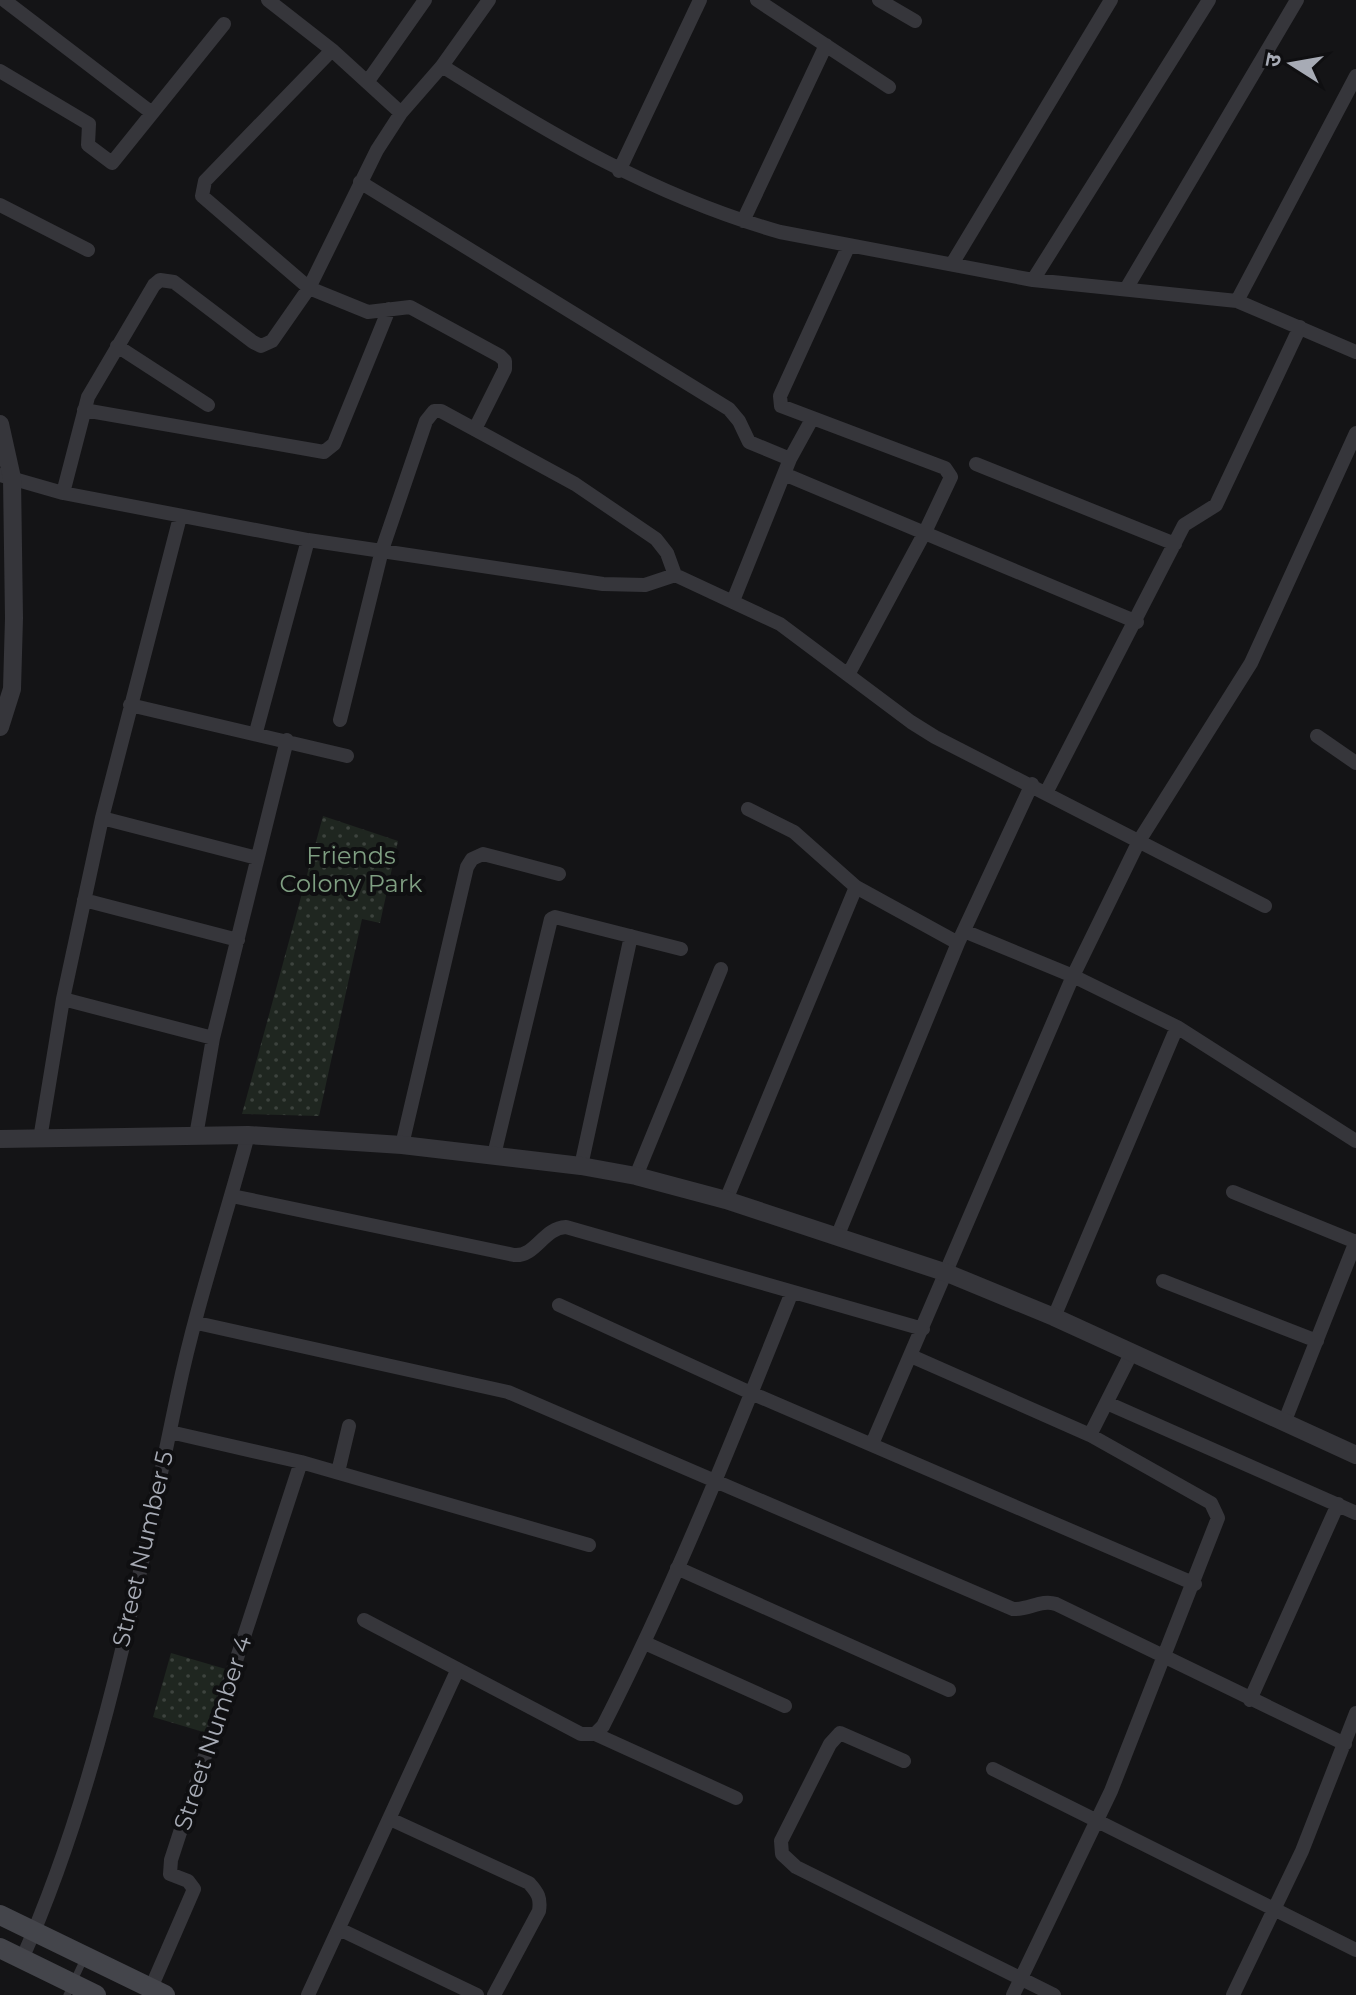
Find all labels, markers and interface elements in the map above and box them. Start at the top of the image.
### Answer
north arrow [1252,24,1332,104]
text: उ [1258,50,1288,69]
park label: Friends Colony Park [280,841,423,898]
street label: Street Number 5 [106,1448,179,1650]
street label: Street Number 4 [167,1632,258,1834]

